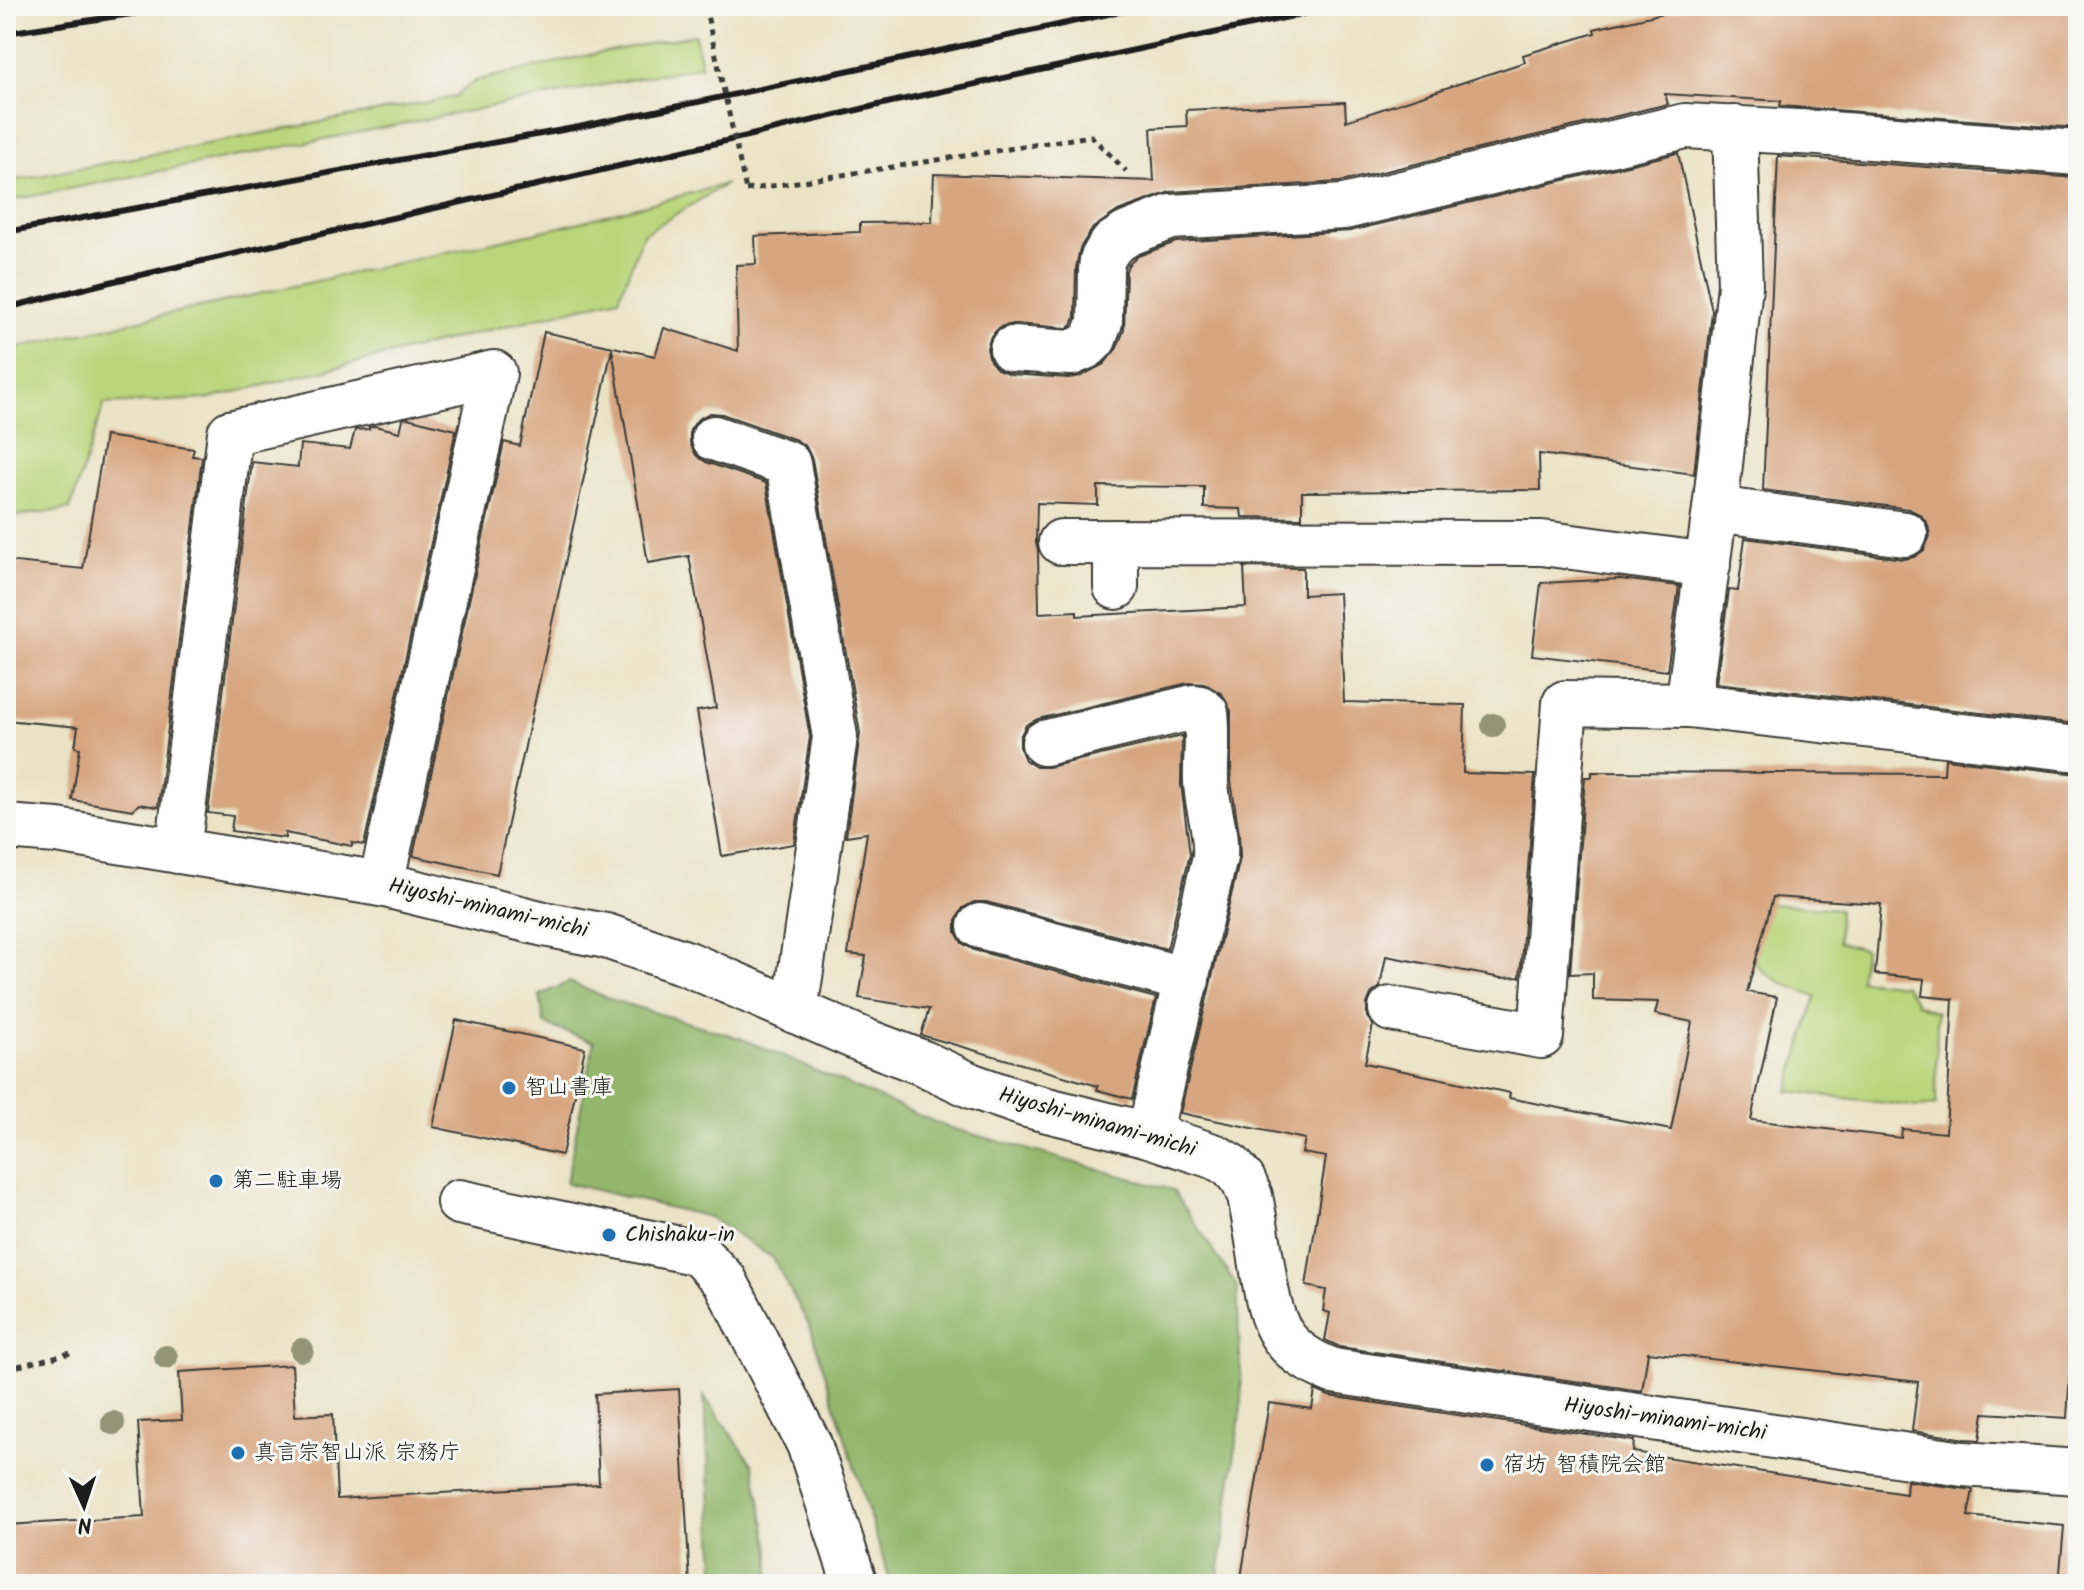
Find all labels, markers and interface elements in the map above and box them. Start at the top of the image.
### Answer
street label: Hiyoshi-minami-michi [385,869,592,949]
place label: 智山書庫 [525,1071,613,1106]
street label: Hiyoshi-minami-michi [994,1078,1201,1168]
marker: 智山書庫 [500,1079,518,1097]
place label: 第二駐車場 [232,1164,342,1199]
marker: 第二駐車場 [207,1172,225,1190]
place label: Chishaku-in [625,1218,735,1253]
marker: Chishaku-in [600,1226,618,1244]
street label: Hiyoshi-minami-michi [1562,1388,1769,1452]
place label: 真言宗智山派 宗務庁 [254,1436,461,1471]
marker: 真言宗智山派 宗務庁 [229,1444,247,1462]
place label: 宿坊 智積院会館 [1503,1448,1666,1483]
marker: 宿坊 智積院会館 [1478,1456,1496,1474]
north arrow [44,1466,124,1546]
text: N [77,1506,93,1541]

